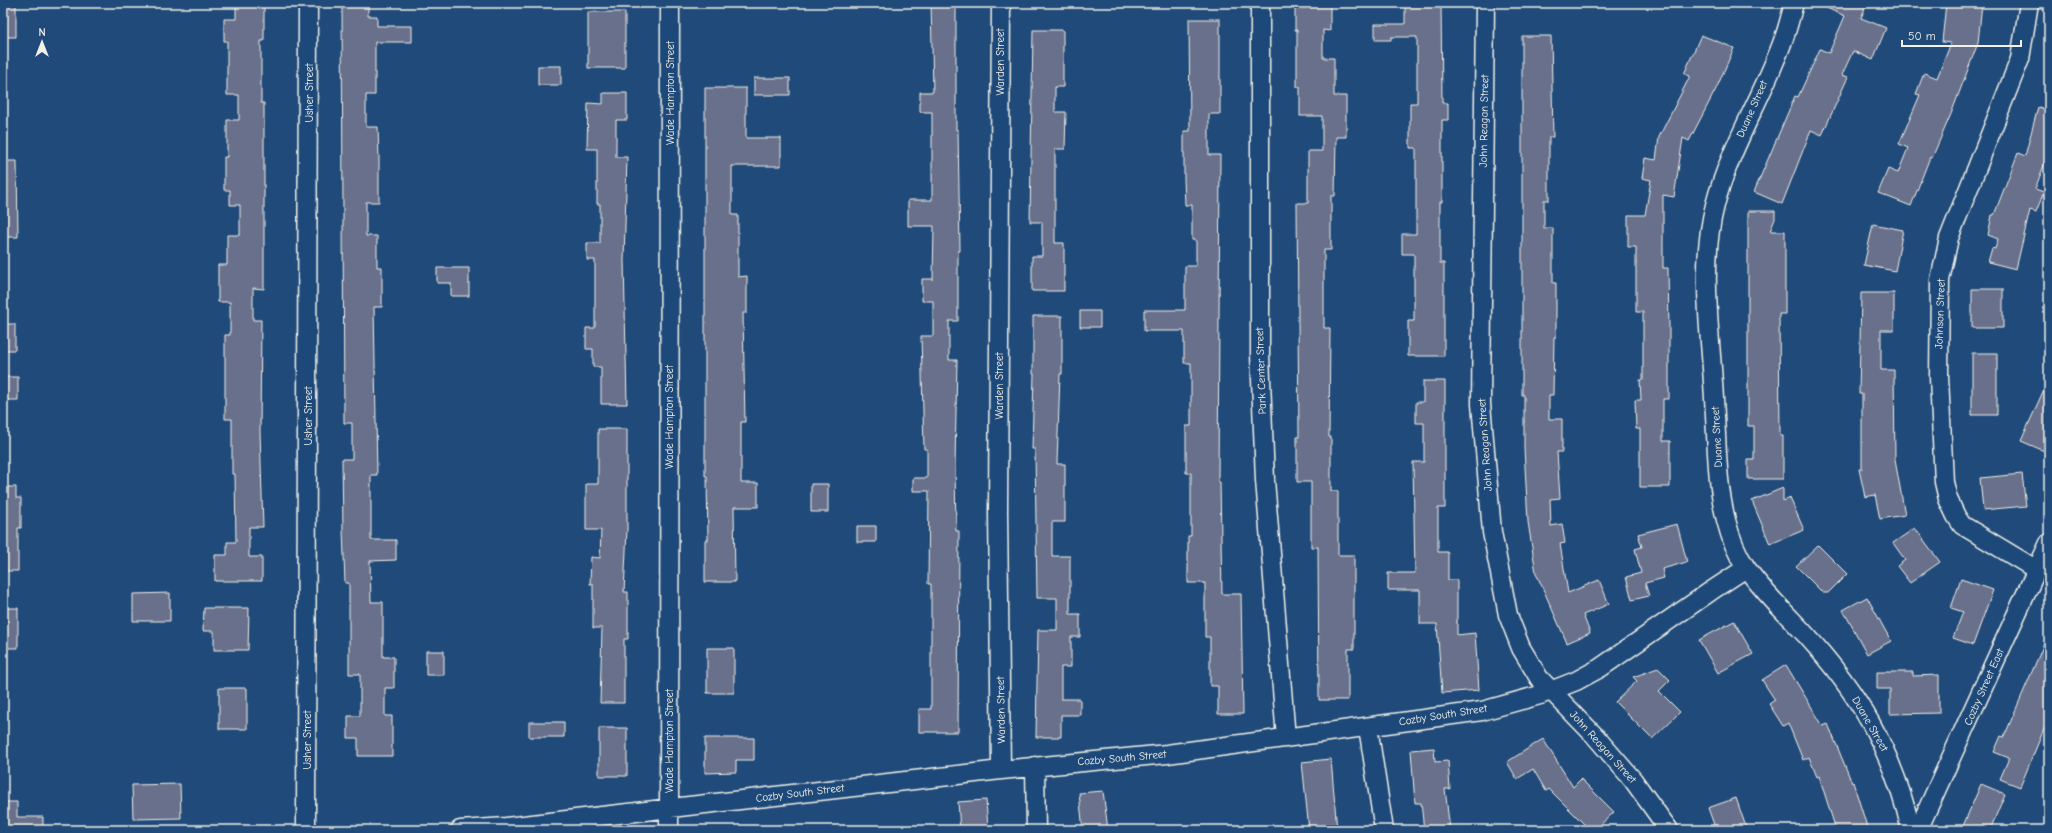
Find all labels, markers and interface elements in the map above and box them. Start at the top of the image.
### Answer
north arrow [22,22,62,62]
scale bar [1902,22,2021,48]
text: N [38,26,46,39]
street label: Warden Street [994,28,1007,96]
text: 50 m [1908,29,1936,43]
street label: Wade Hampton Street [664,40,677,145]
street label: Usher Street [303,63,316,123]
street label: John Reagan Street [1477,74,1491,168]
street label: Duane Street [1734,78,1771,140]
street label: Johnson Street [1932,278,1948,349]
street label: Park Center Street [1253,326,1269,415]
street label: Warden Street [993,352,1006,420]
street label: Wade Hampton Street [663,364,676,469]
street label: Usher Street [302,386,315,446]
street label: John Reagan Street [1475,397,1495,492]
street label: Duane Street [1709,405,1725,468]
street label: Cozby Street East [1961,646,2007,727]
street label: Warden Street [994,675,1008,744]
street label: Wade Hampton Street [663,688,676,793]
street label: Duane Street [1849,694,1891,754]
street label: Cozby South Street [1398,701,1489,728]
street label: John Reagan Street [1567,708,1639,787]
street label: Usher Street [301,710,314,770]
street label: Cozby South Street [1077,748,1168,768]
street label: Cozby South Street [755,781,846,805]

